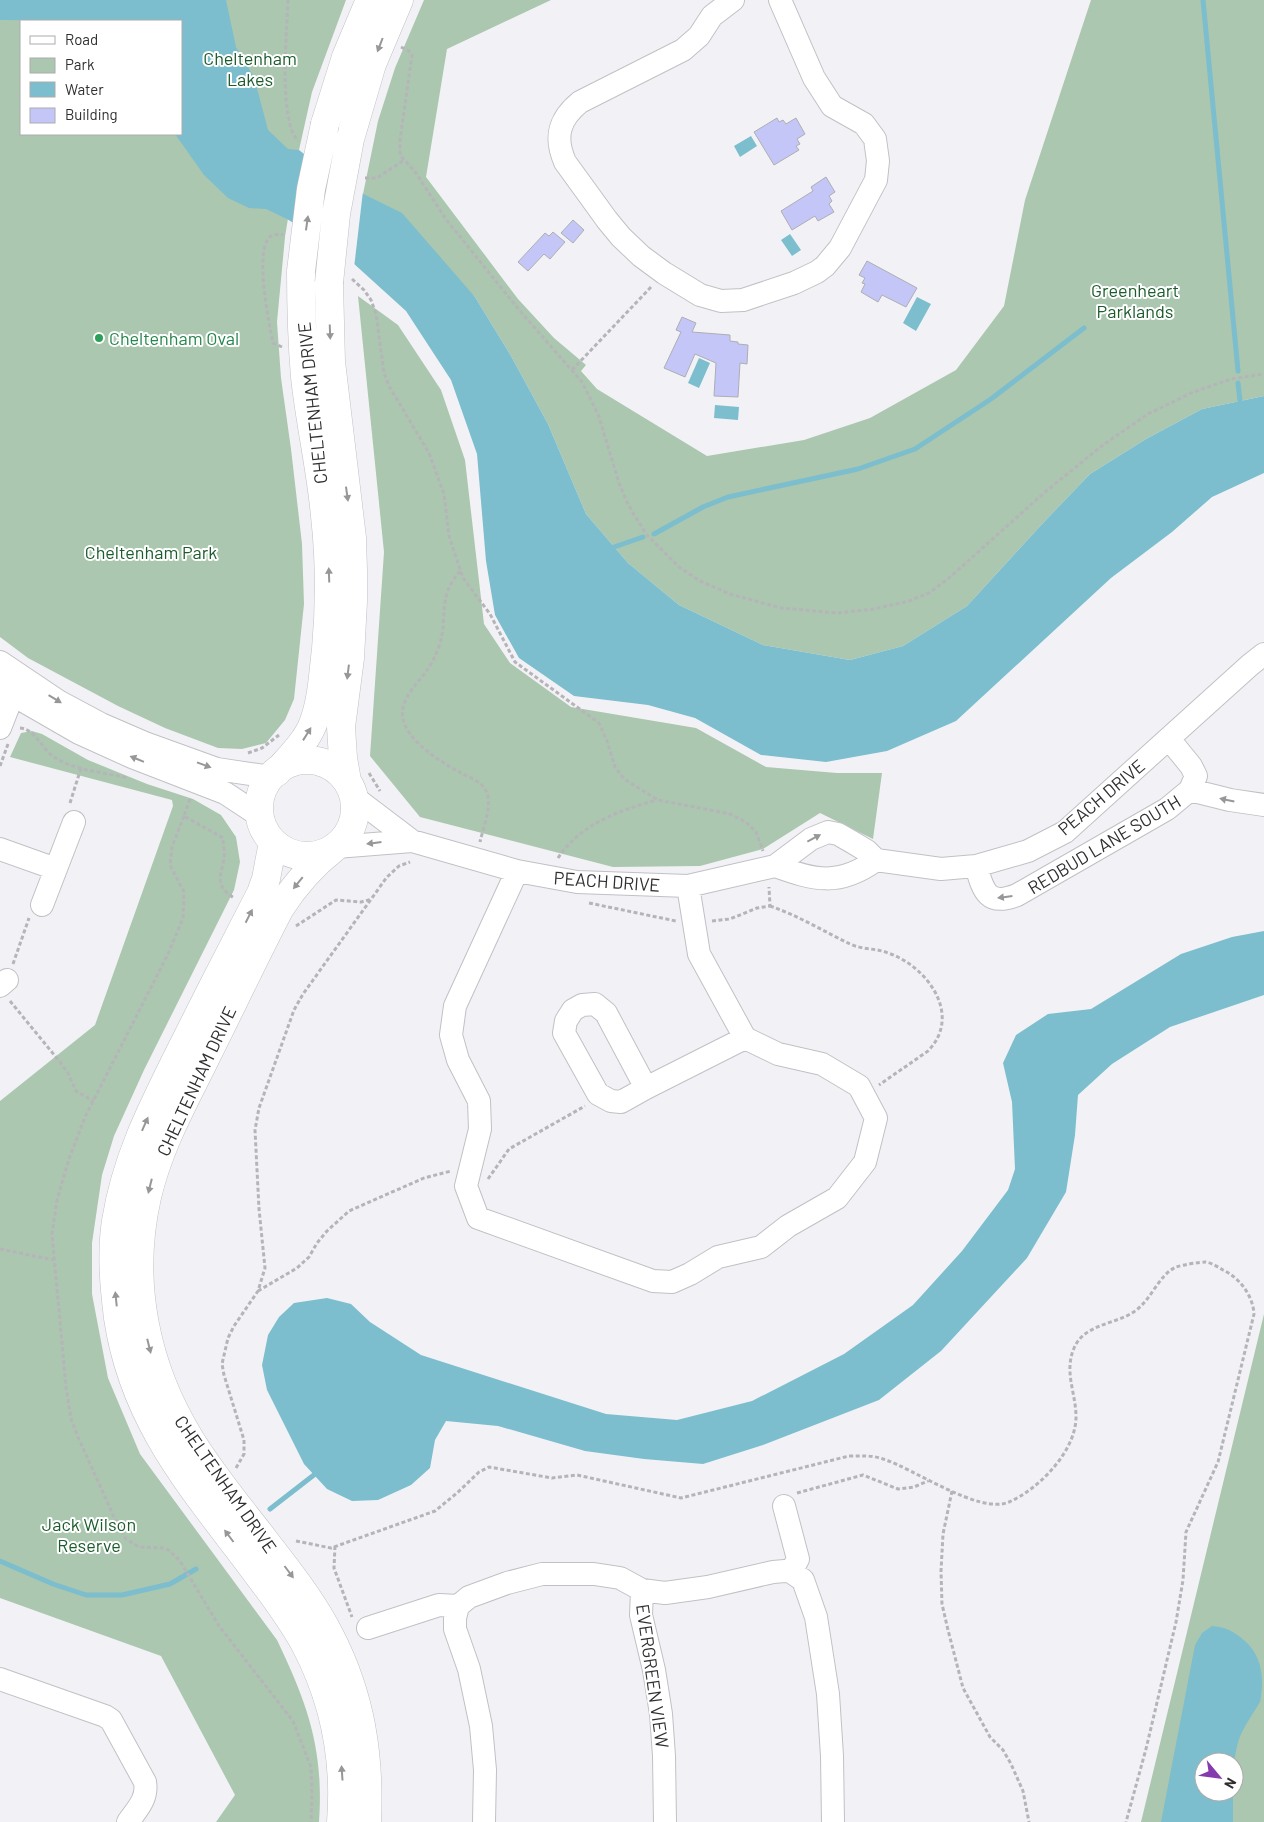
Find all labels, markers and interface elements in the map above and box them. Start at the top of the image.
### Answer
legend [20,20,182,135]
text: Road [65,30,98,48]
one-way arrow [376,38,384,53]
park label: Cheltenham Lakes [203,47,297,90]
text: Park [65,55,95,73]
text: Water [65,80,104,98]
text: Building [65,105,118,123]
one-way arrow [303,215,311,231]
park label: Greenheart Parklands [1091,279,1179,322]
street label: CHELTENHAM DRIVE [293,321,331,485]
one-way arrow [326,324,334,340]
place label: Cheltenham Oval [109,327,239,349]
marker: Cheltenham Oval [93,332,105,344]
one-way arrow [343,486,351,502]
park label: Cheltenham Park [85,541,217,563]
one-way arrow [325,566,333,582]
one-way arrow [344,664,352,680]
one-way arrow [49,694,62,703]
one-way arrow [303,728,312,741]
street label: PEACH DRIVE [1053,754,1149,840]
one-way arrow [129,755,144,763]
one-way arrow [196,762,211,769]
street label: REDBUD LANE SOUTH [1024,790,1184,898]
one-way arrow [1218,795,1234,803]
one-way arrow [807,834,822,842]
one-way arrow [366,839,382,847]
street label: PEACH DRIVE [553,866,661,896]
one-way arrow [292,876,303,889]
one-way arrow [997,893,1013,901]
one-way arrow [245,908,253,923]
street label: CHELTENHAM DRIVE [152,1003,240,1159]
one-way arrow [142,1117,150,1131]
one-way arrow [146,1178,154,1193]
one-way arrow [112,1291,120,1307]
one-way arrow [146,1339,154,1354]
street label: CHELTENHAM DRIVE [170,1411,282,1557]
park label: Jack Wilson Reserve [42,1513,136,1556]
one-way arrow [224,1529,234,1543]
one-way arrow [283,1565,294,1578]
street label: EVERGREEN VIEW [632,1603,674,1750]
north arrow [1194,1752,1244,1802]
one-way arrow [337,1765,345,1781]
text: N [1221,1775,1240,1792]

